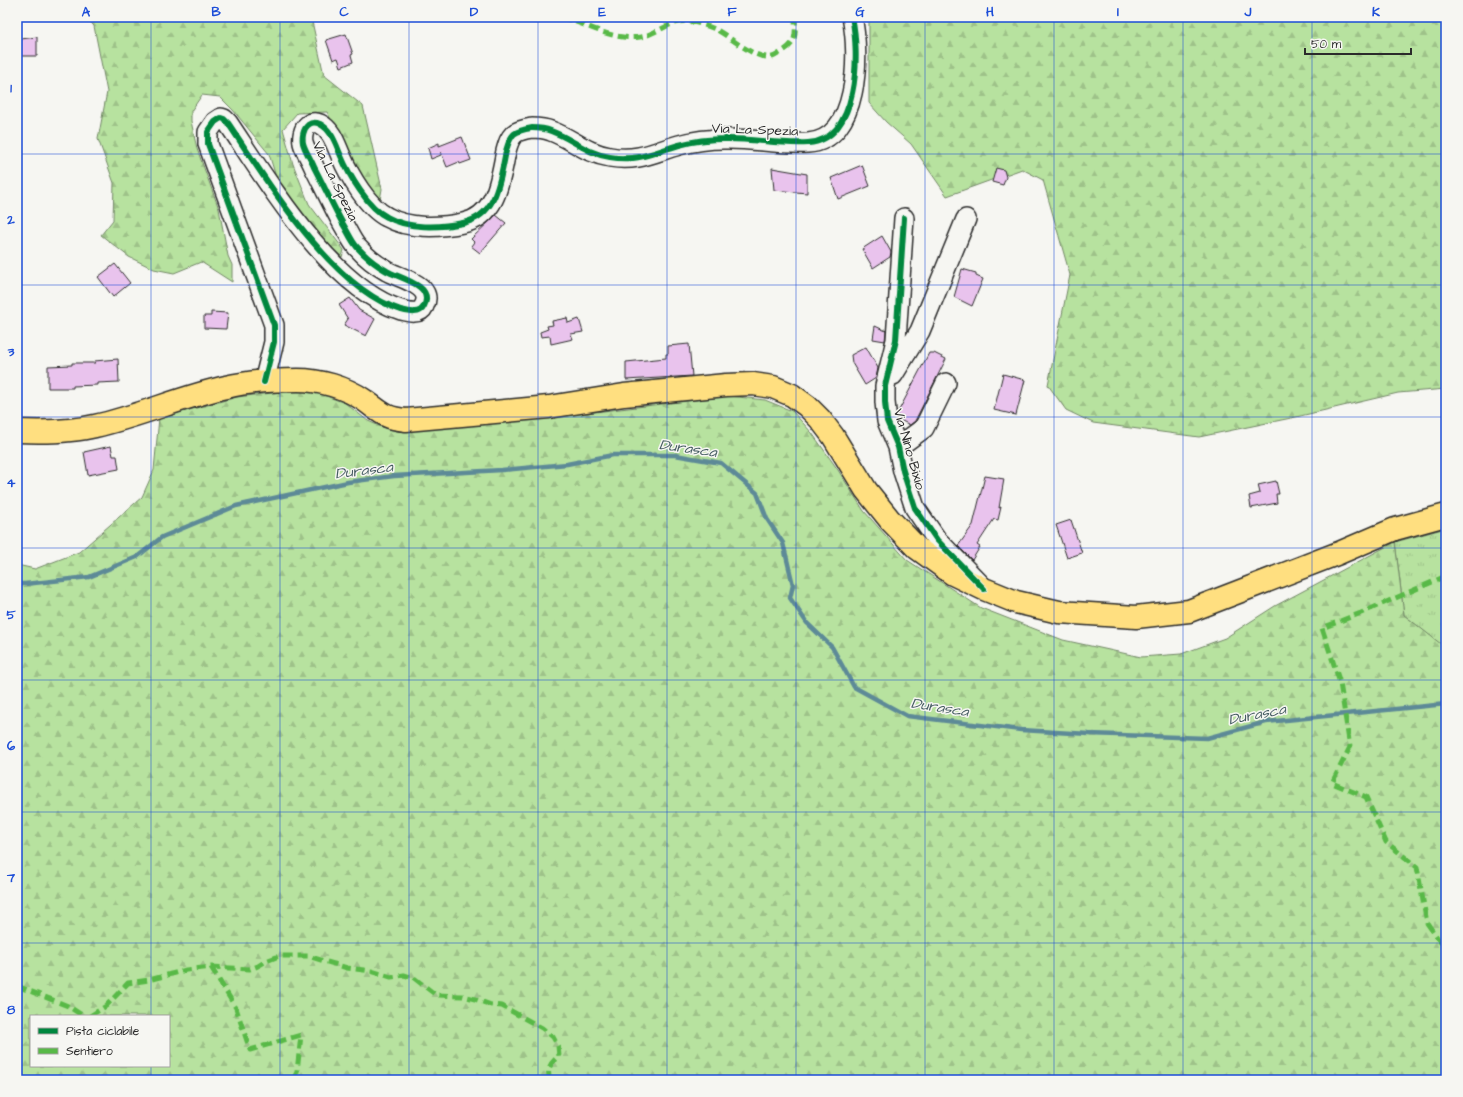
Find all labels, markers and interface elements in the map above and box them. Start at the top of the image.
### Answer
text: A [82,3,91,21]
text: B [211,3,221,21]
text: C [339,3,349,21]
text: D [470,3,479,21]
text: E [598,3,606,21]
text: F [727,3,737,21]
text: G [855,3,865,21]
text: H [986,3,994,21]
text: I [1117,3,1119,21]
text: J [1244,3,1252,21]
text: K [1372,3,1380,21]
scale bar [1305,30,1411,56]
text: 50 m [1311,36,1342,53]
text: 1 [10,79,12,97]
street label: Via La Spezia [711,118,799,142]
street label: Via La Spezia [307,138,363,225]
text: 2 [6,211,15,229]
text: 3 [7,343,15,361]
street label: Via Nino Bixio [888,406,930,492]
water label: Durasca [658,434,719,463]
water label: Durasca [334,456,395,484]
text: 4 [7,474,16,492]
text: 5 [6,606,16,624]
water label: Durasca [910,693,972,723]
water label: Durasca [1227,698,1289,730]
text: 6 [7,737,16,755]
text: 7 [6,869,16,887]
text: 8 [7,1001,16,1019]
legend [30,1015,170,1067]
text: Pista ciclabile [66,1023,140,1040]
text: Sentiero [66,1043,113,1060]

